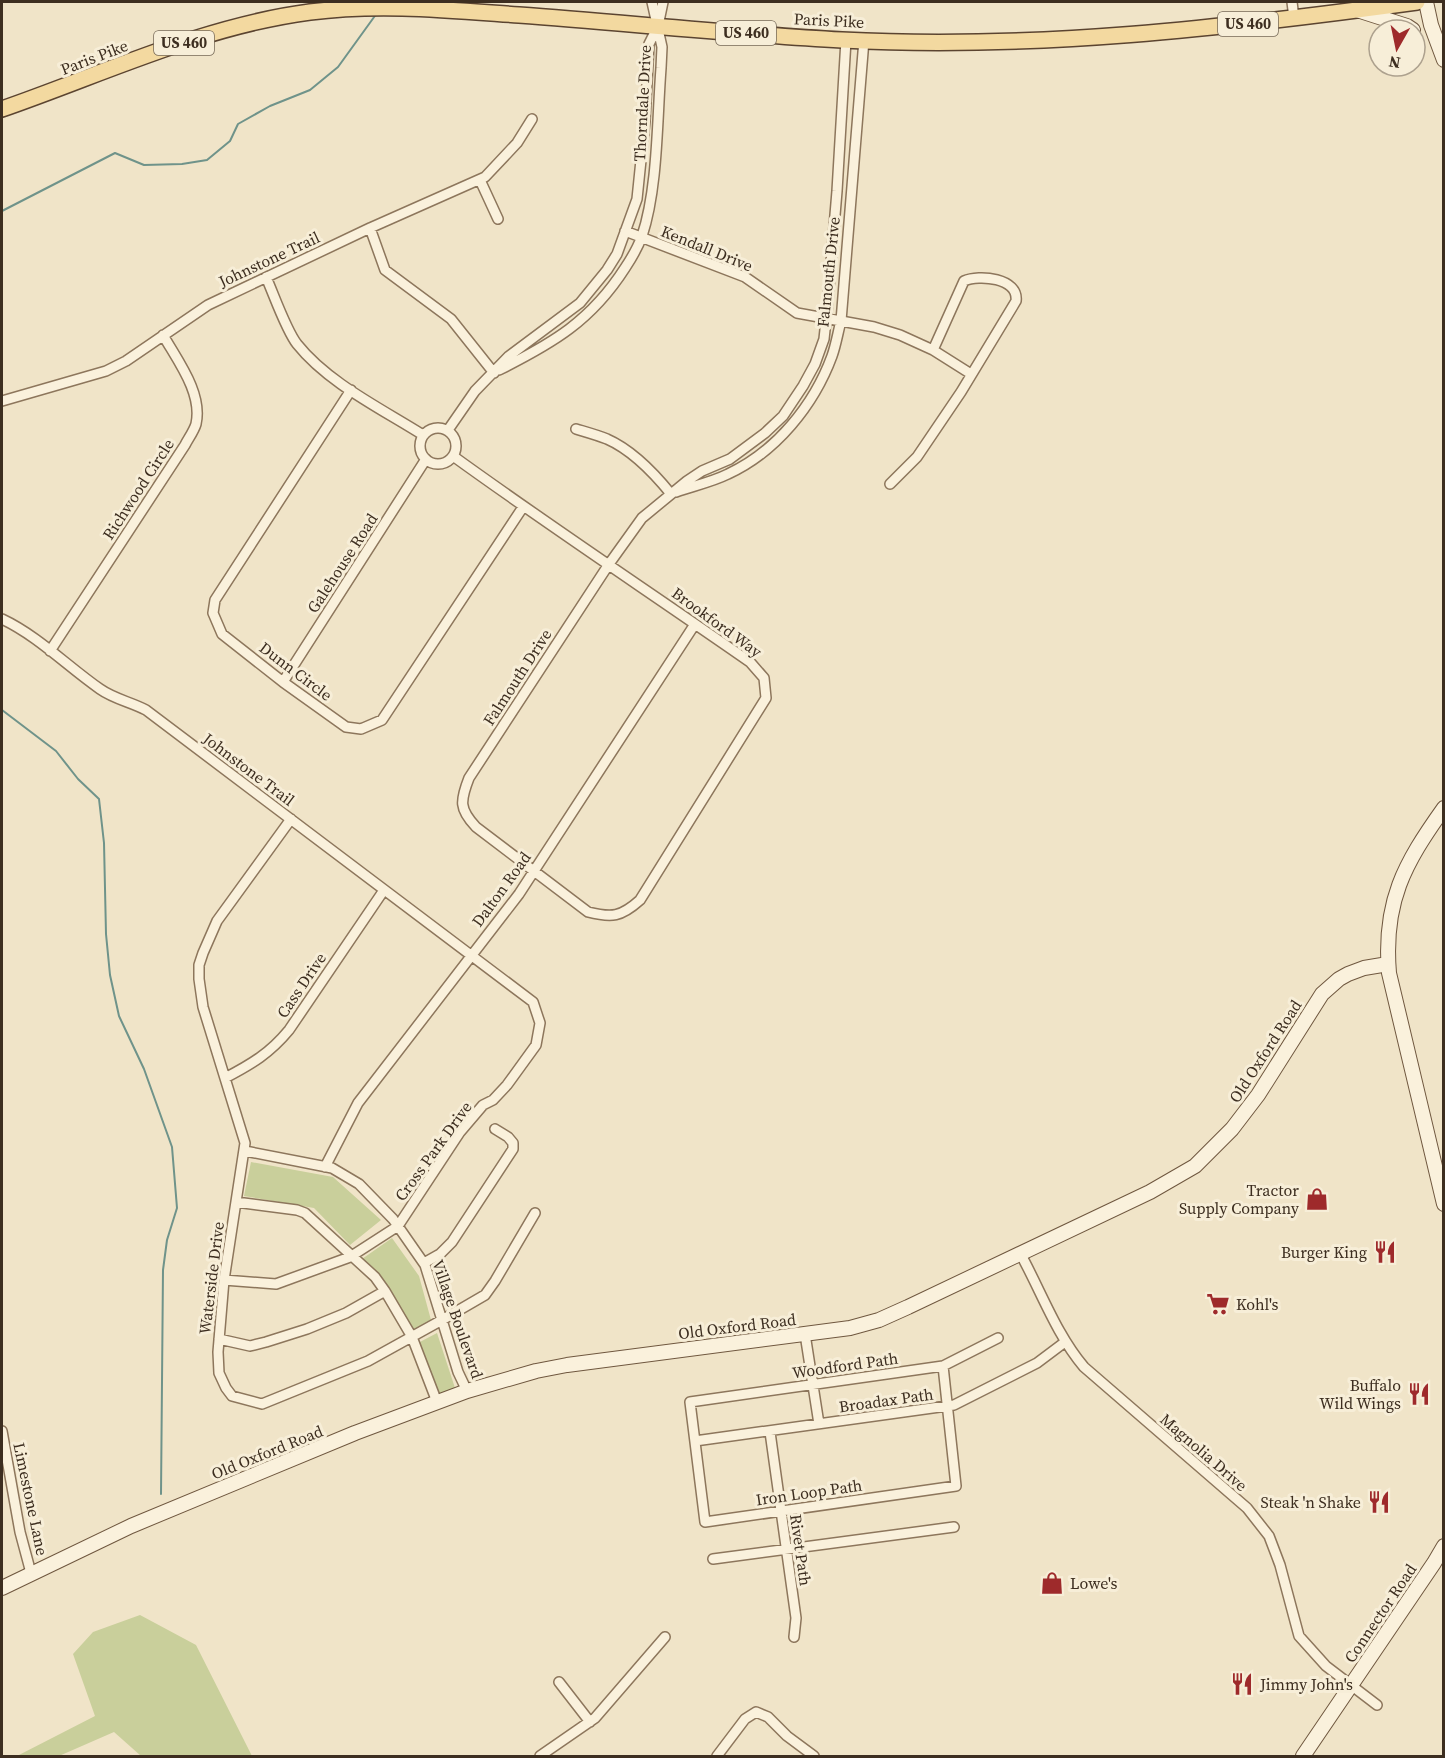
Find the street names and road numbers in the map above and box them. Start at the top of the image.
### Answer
street label: Paris Pike [793,7,865,33]
road number: US 460 [1218,12,1278,36]
road number: US 460 [716,21,776,45]
road number: US 460 [154,31,214,55]
street label: Paris Pike [57,34,131,80]
street label: Thorndale Drive [628,44,656,162]
street label: Falmouth Drive [811,216,845,328]
street label: Kendall Drive [658,220,756,276]
street label: Johnstone Trail [214,226,323,292]
street label: Richwood Circle [97,434,179,544]
street label: Galehouse Road [302,509,382,617]
street label: Brookford Way [667,582,767,663]
street label: Falmouth Drive [478,624,556,730]
street label: Dunn Circle [255,636,337,706]
street label: Johnstone Trail [198,727,299,811]
street label: Dalton Road [466,847,536,931]
street label: Cass Drive [271,948,331,1022]
street label: Old Oxford Road [1224,995,1306,1107]
street label: Cross Park Drive [389,1097,477,1205]
street label: Waterside Drive [193,1220,229,1336]
street label: Village Boulevard [427,1256,489,1382]
street label: Old Oxford Road [677,1308,797,1344]
street label: Woodford Path [791,1347,900,1383]
street label: Broadax Path [837,1382,935,1418]
street label: Magnolia Drive [1156,1408,1252,1496]
street label: Old Oxford Road [208,1420,326,1484]
street label: Limestone Lane [8,1441,54,1557]
street label: Iron Loop Path [754,1474,864,1510]
street label: Rivet Path [785,1513,817,1588]
street label: Connector Road [1339,1559,1421,1667]

